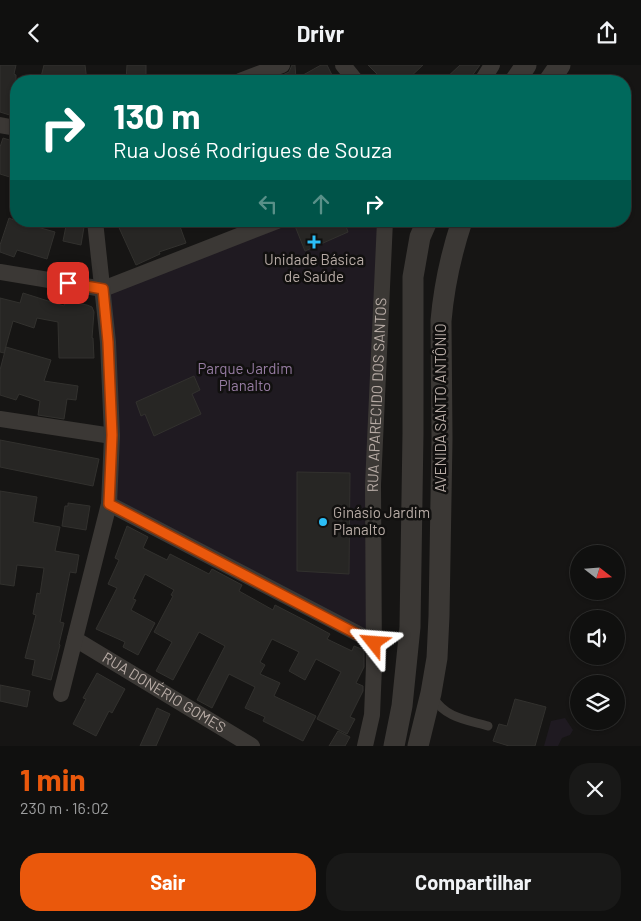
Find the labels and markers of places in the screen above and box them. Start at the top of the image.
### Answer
marker: Unidade Básica de Saúde [307,235,321,249]
place label: Unidade Básica de Saúde [264,250,364,285]
pin [47,262,89,304]
place label: Ginásio Jardim Planalto [333,503,430,538]
marker: Ginásio Jardim Planalto [317,516,329,528]

